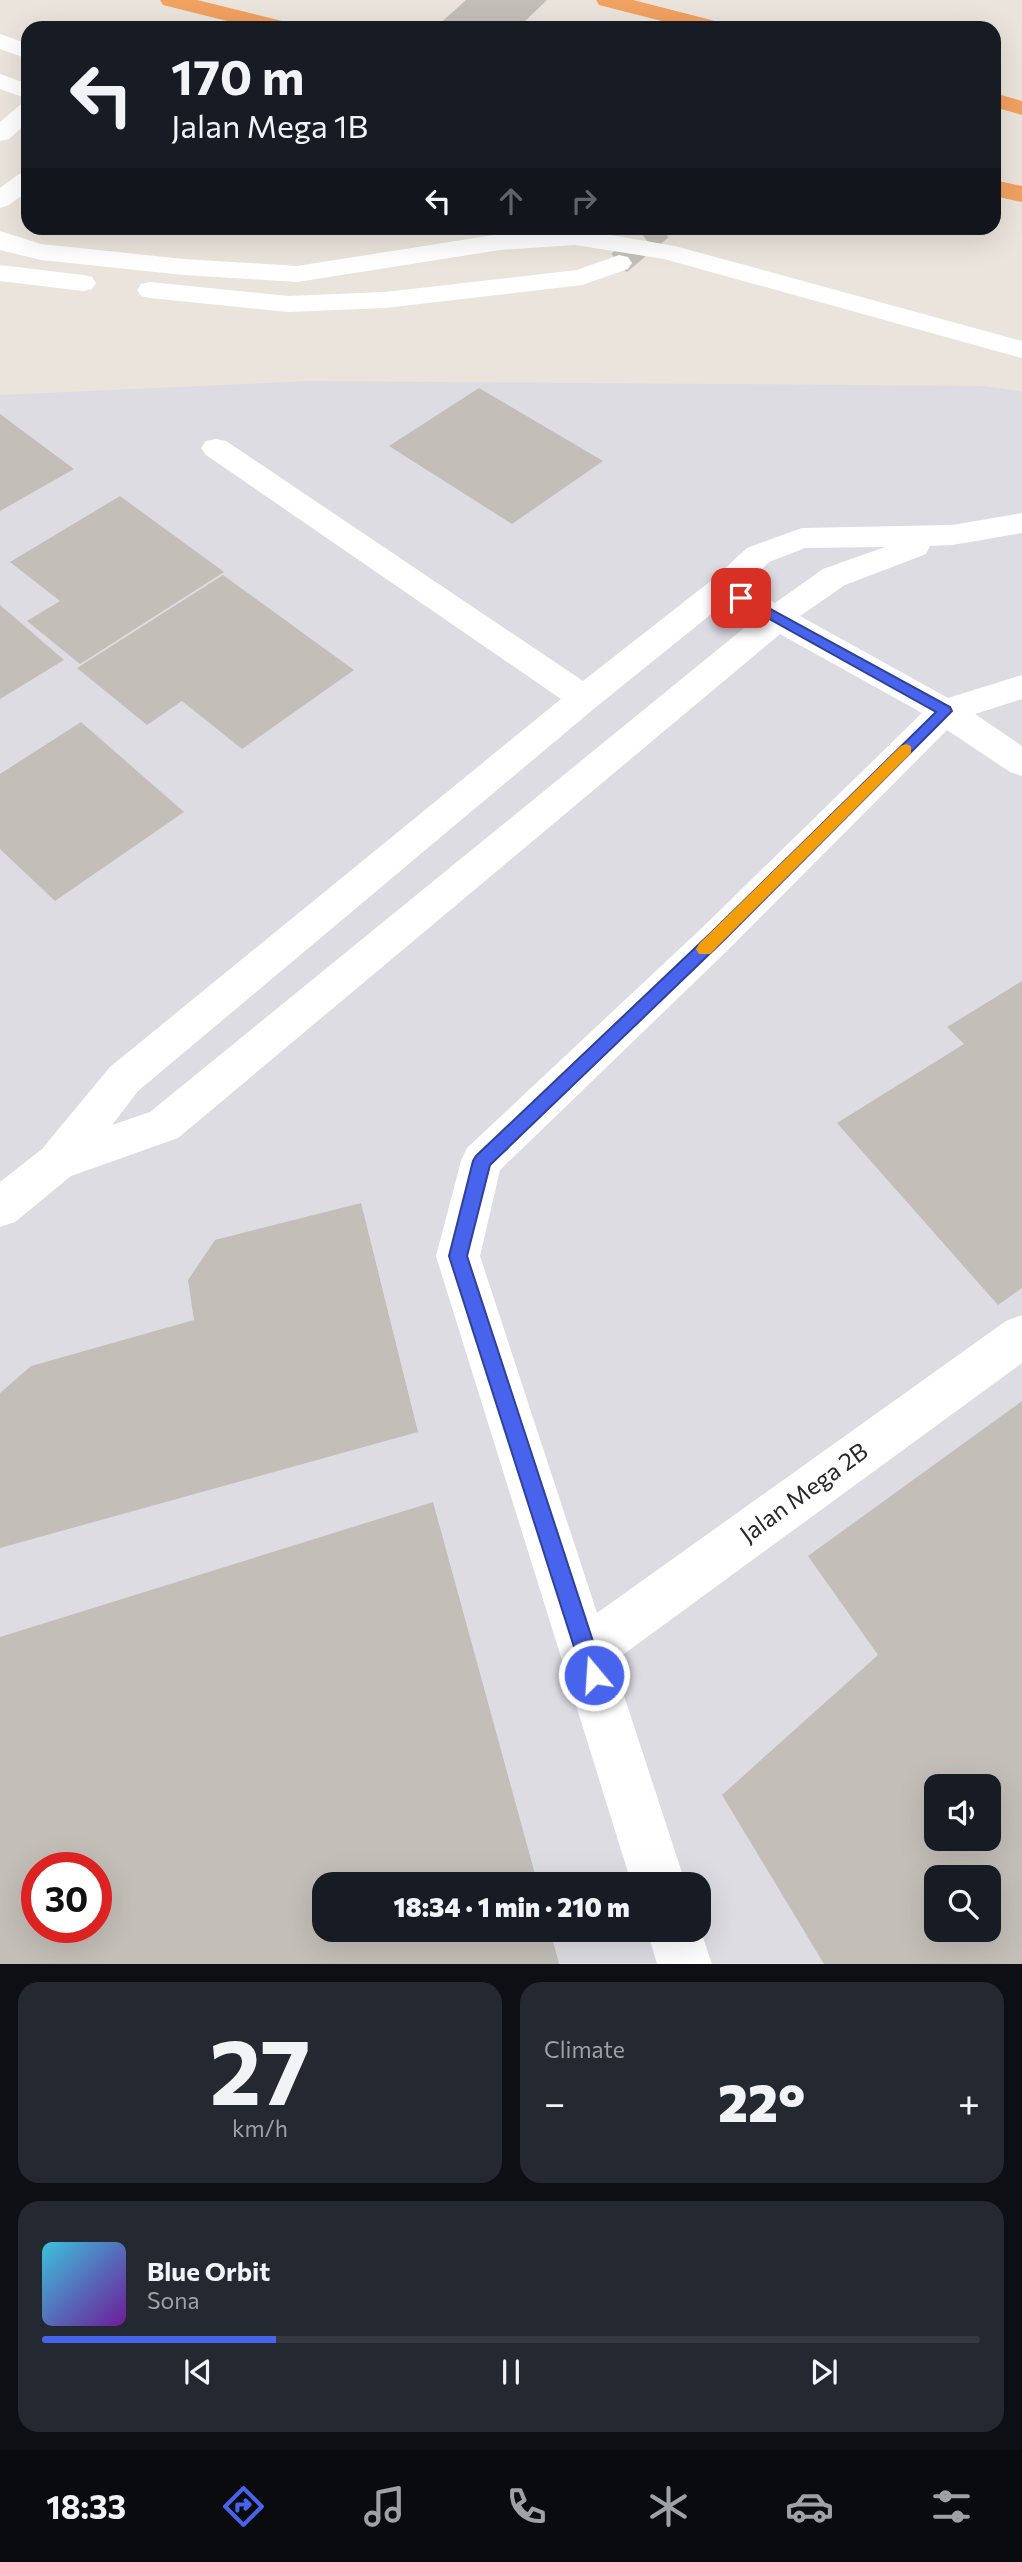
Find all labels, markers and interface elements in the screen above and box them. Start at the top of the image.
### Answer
text: 170 m [171,45,304,105]
icon: left [56,49,147,140]
text: Jalan Mega 1B [171,105,368,145]
icon: left [419,182,457,220]
icon: ahead [492,182,530,220]
icon: right [565,182,603,220]
pin [711,568,771,628]
icon: arrive [722,579,760,617]
street label: Jalan Mega 2B [734,1436,873,1548]
position arrow [557,1638,631,1712]
map controls [924,1774,1001,1942]
button: sound [924,1774,1001,1851]
speed limit sign: 30 [21,1852,112,1943]
button: search [924,1865,1001,1942]
text: 18:34 · 1 min · 210 m [393,1891,630,1922]
text: 27 [209,2012,311,2124]
text: Climate [544,2035,625,2063]
text: 22° [718,2069,805,2133]
text: − [544,2078,566,2125]
text: + [958,2078,980,2125]
text: km/h [232,2114,288,2142]
text: Blue Orbit [147,2255,270,2286]
text: Sona [147,2286,199,2314]
icon: previous [179,2353,217,2391]
icon: pause [492,2353,530,2391]
icon: next [805,2353,843,2391]
icon: directions [219,2482,268,2531]
icon: music [360,2482,409,2531]
icon: phone [502,2482,551,2531]
icon: climate [644,2482,693,2531]
icon: car [785,2482,834,2531]
icon: filters [927,2482,976,2531]
text: 18:33 [46,2486,126,2526]

